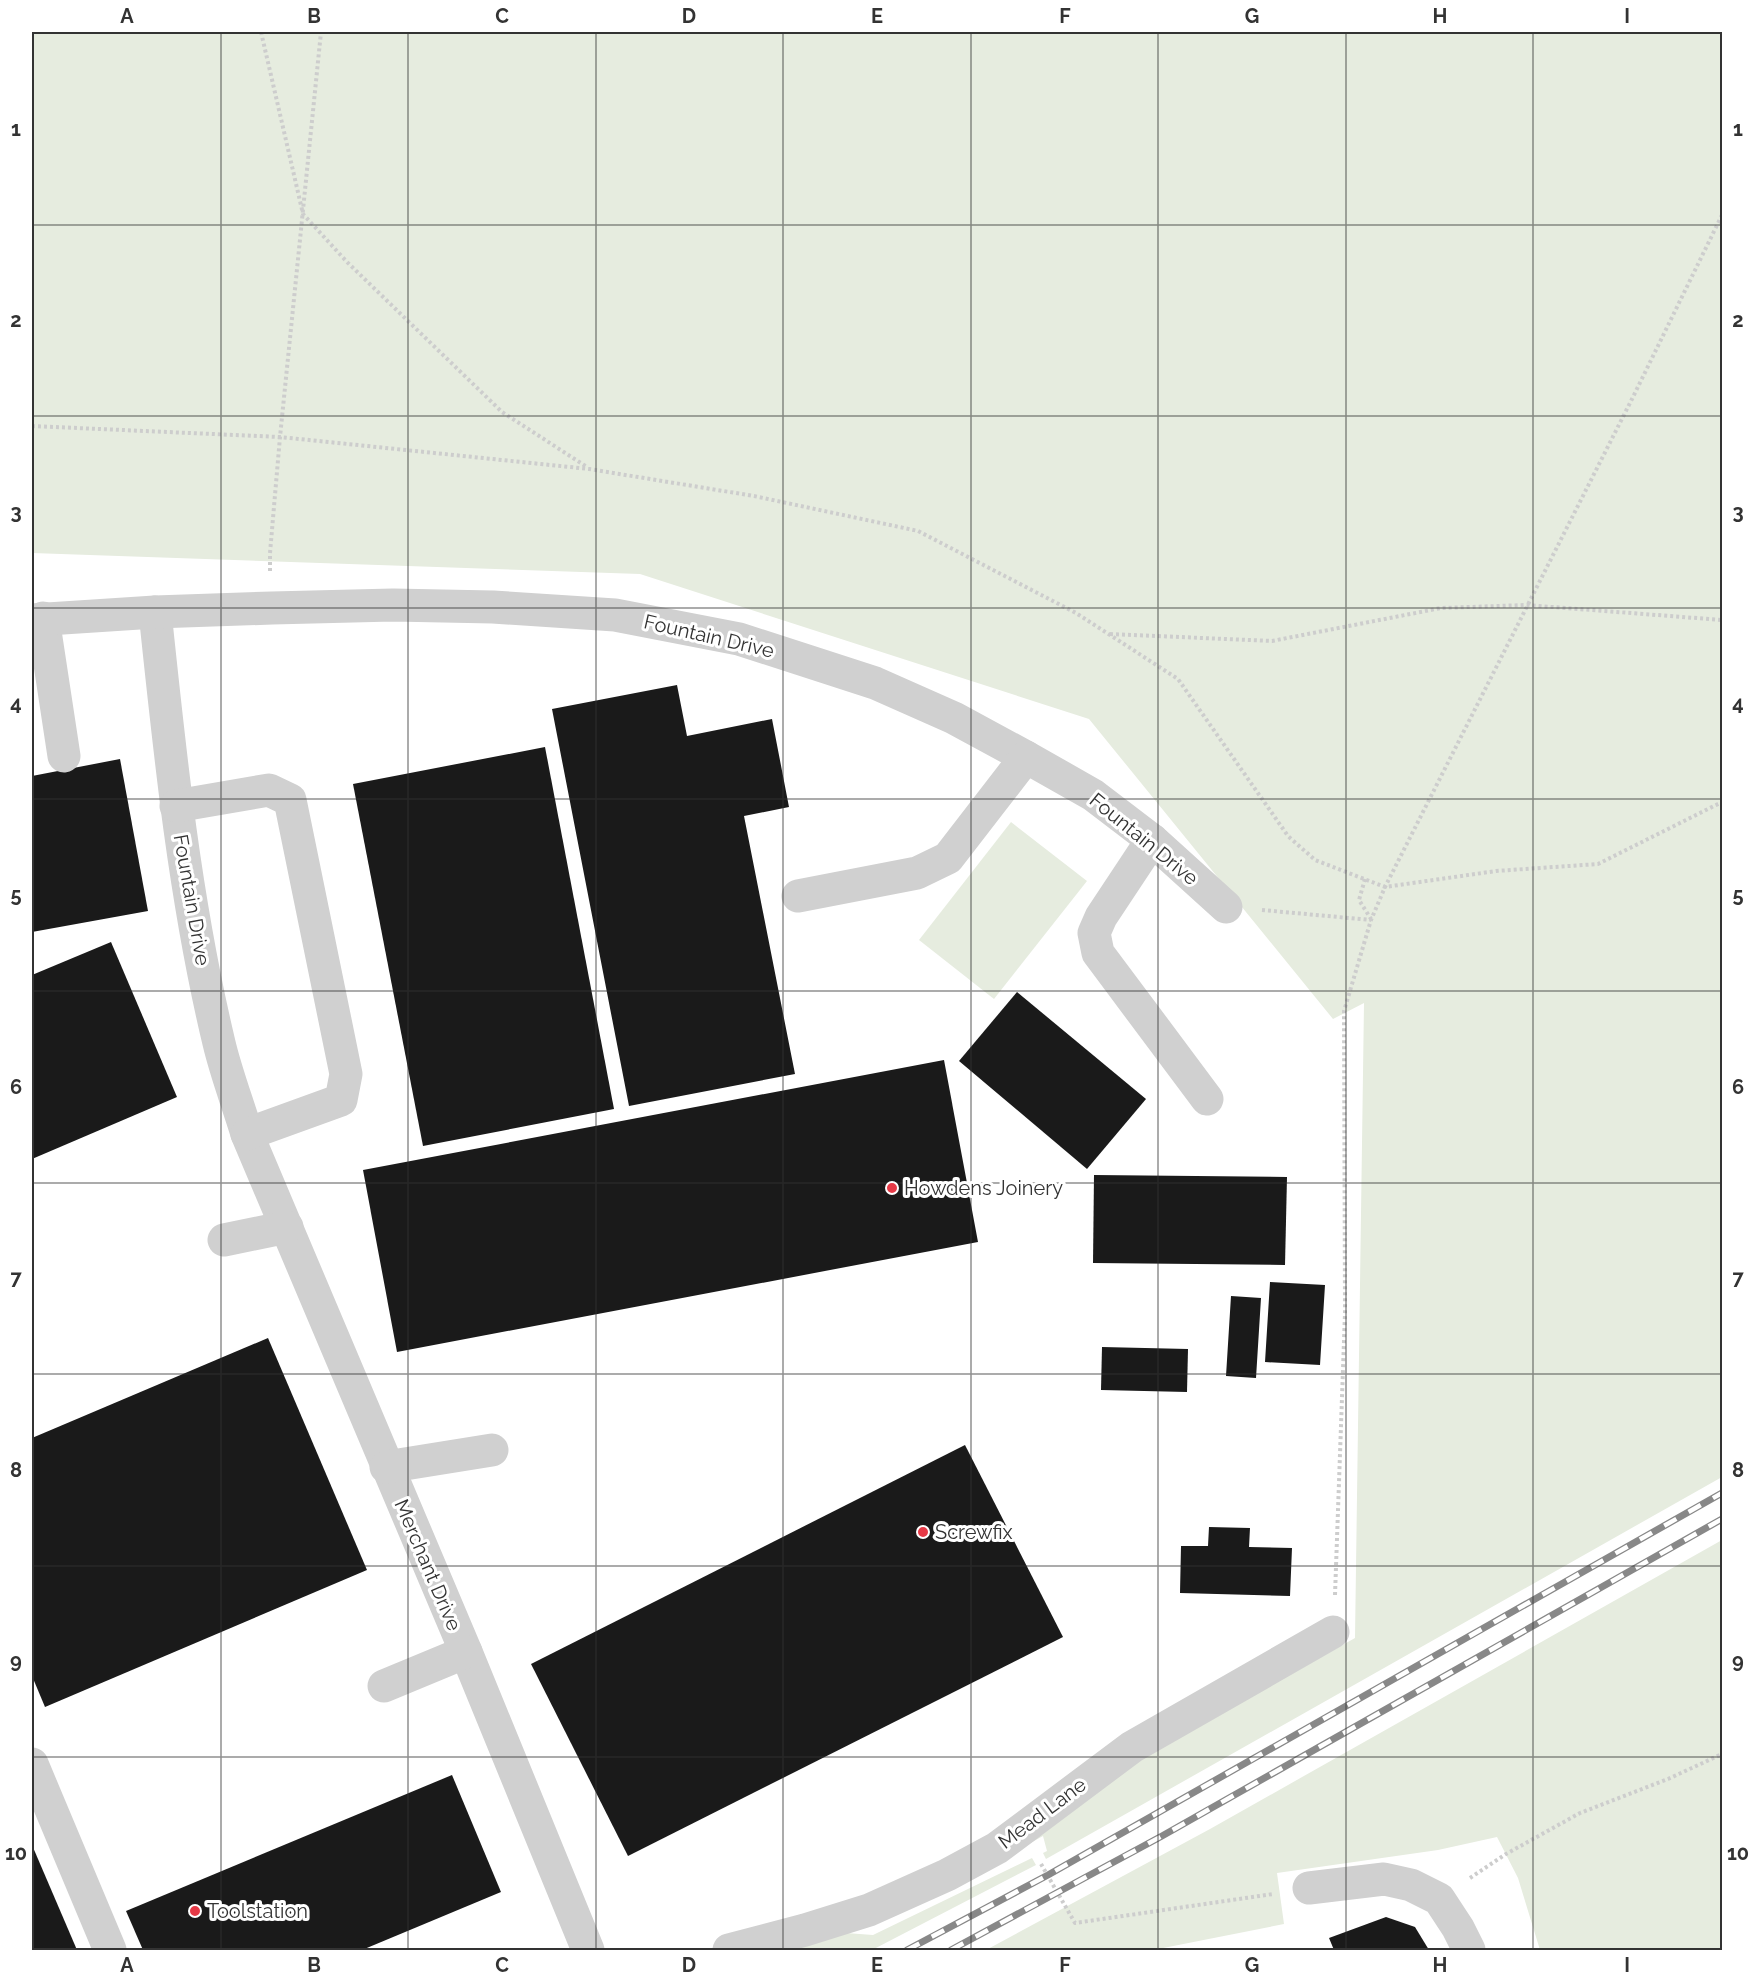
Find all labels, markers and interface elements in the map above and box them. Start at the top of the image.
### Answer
text: A [120,4,134,28]
text: B [307,4,321,28]
text: C [495,4,509,28]
text: D [682,4,696,28]
text: E [871,4,883,28]
text: F [1059,4,1071,28]
text: G [1245,4,1259,28]
text: H [1433,4,1447,28]
text: I [1624,4,1630,28]
text: 1 [11,117,21,141]
text: 1 [1733,117,1743,141]
text: 2 [10,308,22,332]
text: 2 [1732,308,1744,332]
text: 3 [10,500,22,524]
text: 3 [1732,500,1744,524]
street label: Fountain Drive [642,609,777,663]
text: 4 [10,691,22,715]
text: 4 [1732,691,1744,715]
street label: Fountain Drive [1085,788,1203,890]
street label: Fountain Drive [169,832,215,968]
text: 5 [10,883,22,907]
text: 5 [1732,883,1744,907]
text: 6 [10,1075,22,1099]
text: 6 [1732,1075,1744,1099]
place label: Howdens Joinery [904,1176,1063,1200]
marker: Howdens Joinery [885,1181,899,1195]
text: 7 [10,1266,22,1290]
text: 7 [1732,1266,1744,1290]
text: 8 [10,1458,22,1482]
text: 8 [1732,1458,1744,1482]
street label: Merchant Drive [390,1496,467,1635]
place label: Screwfix [935,1520,1013,1544]
marker: Screwfix [916,1525,930,1539]
text: 9 [10,1649,22,1673]
text: 9 [1732,1649,1744,1673]
street label: Mead Lane [993,1772,1091,1854]
text: 10 [5,1841,27,1865]
text: 10 [1727,1841,1749,1865]
place label: Toolstation [207,1899,308,1923]
marker: Toolstation [188,1904,202,1918]
text: A [120,1953,134,1977]
text: B [307,1953,321,1977]
text: C [495,1953,509,1977]
text: D [682,1953,696,1977]
text: E [871,1953,883,1977]
text: F [1059,1953,1071,1977]
text: G [1245,1953,1259,1977]
text: H [1433,1953,1447,1977]
text: I [1624,1953,1630,1977]

